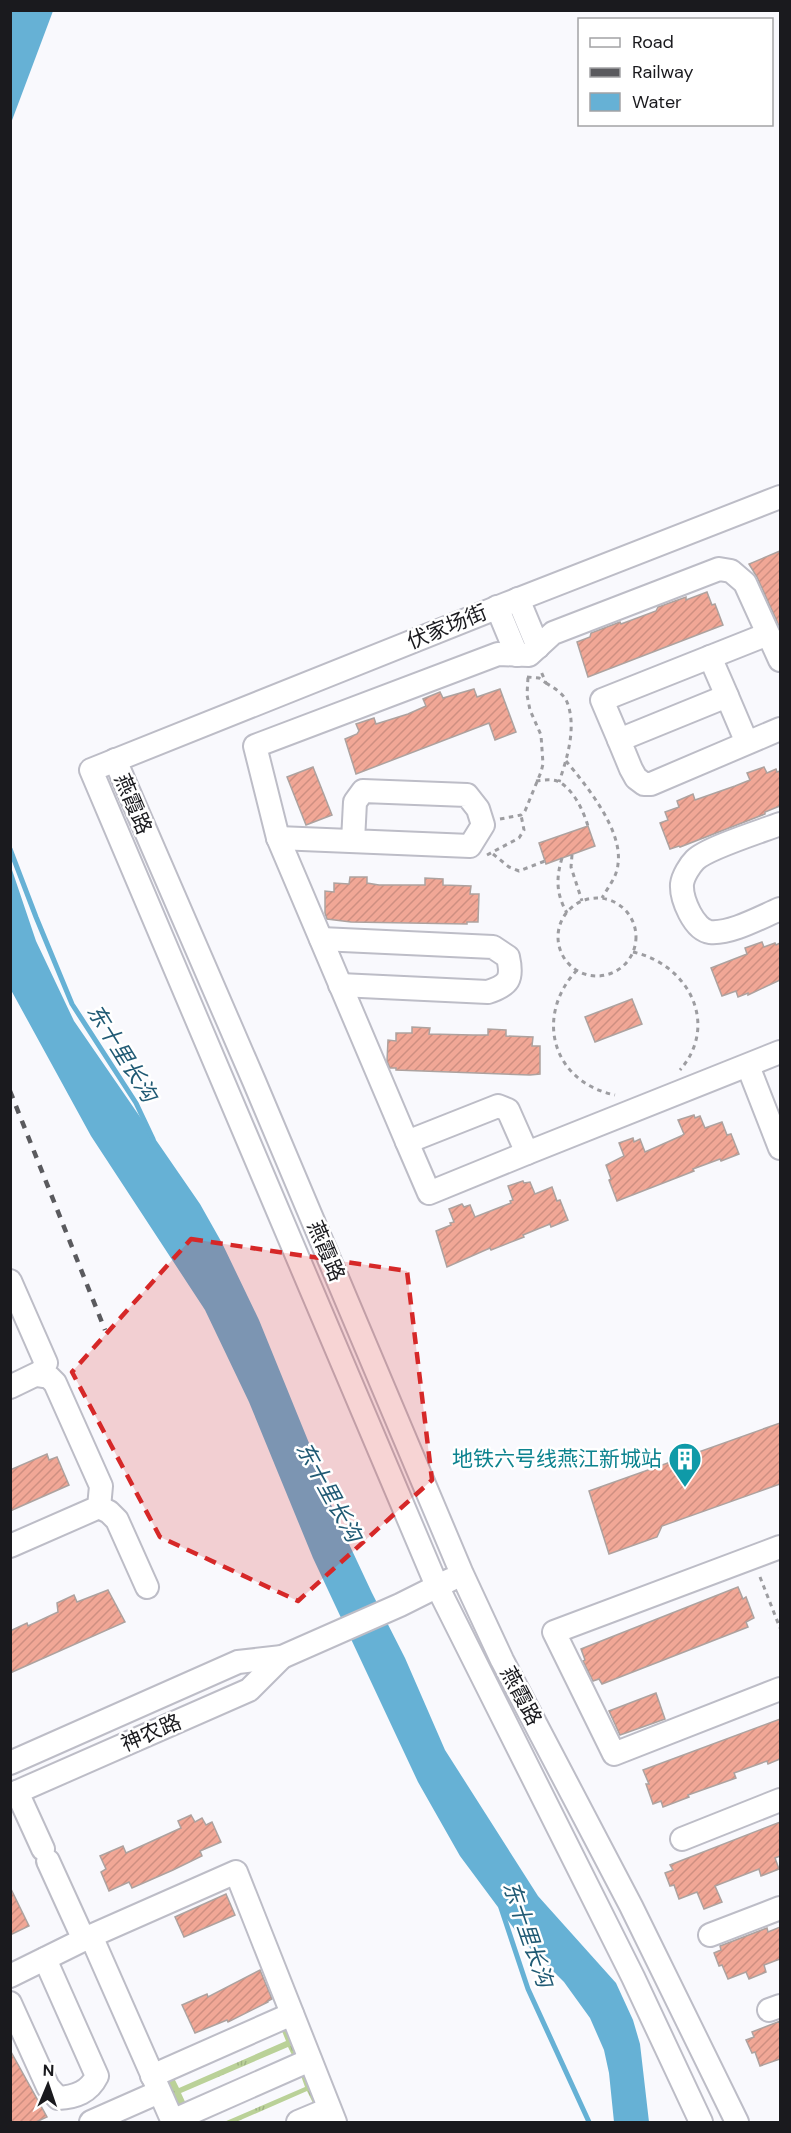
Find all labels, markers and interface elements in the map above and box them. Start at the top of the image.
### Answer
legend [578,18,773,126]
text: Road [632,30,674,54]
text: Railway [632,60,694,84]
text: Water [632,90,682,114]
street label: 伏家场街 [403,598,491,656]
street label: 燕霞路 [108,770,158,838]
water label: 东十里长沟 [81,999,164,1109]
street label: 燕霞路 [301,1217,351,1285]
water label: 东十里长沟 [290,1437,369,1549]
building icon: 地铁六号线燕江新城站 [667,1441,703,1488]
place label: 地铁六号线燕江新城站 [452,1445,662,1473]
street label: 燕霞路 [494,1662,548,1730]
street label: 神农路 [117,1708,185,1758]
water label: 东十里长沟 [496,1877,560,1993]
north arrow [18,2055,78,2115]
text: N [42,2060,55,2081]

